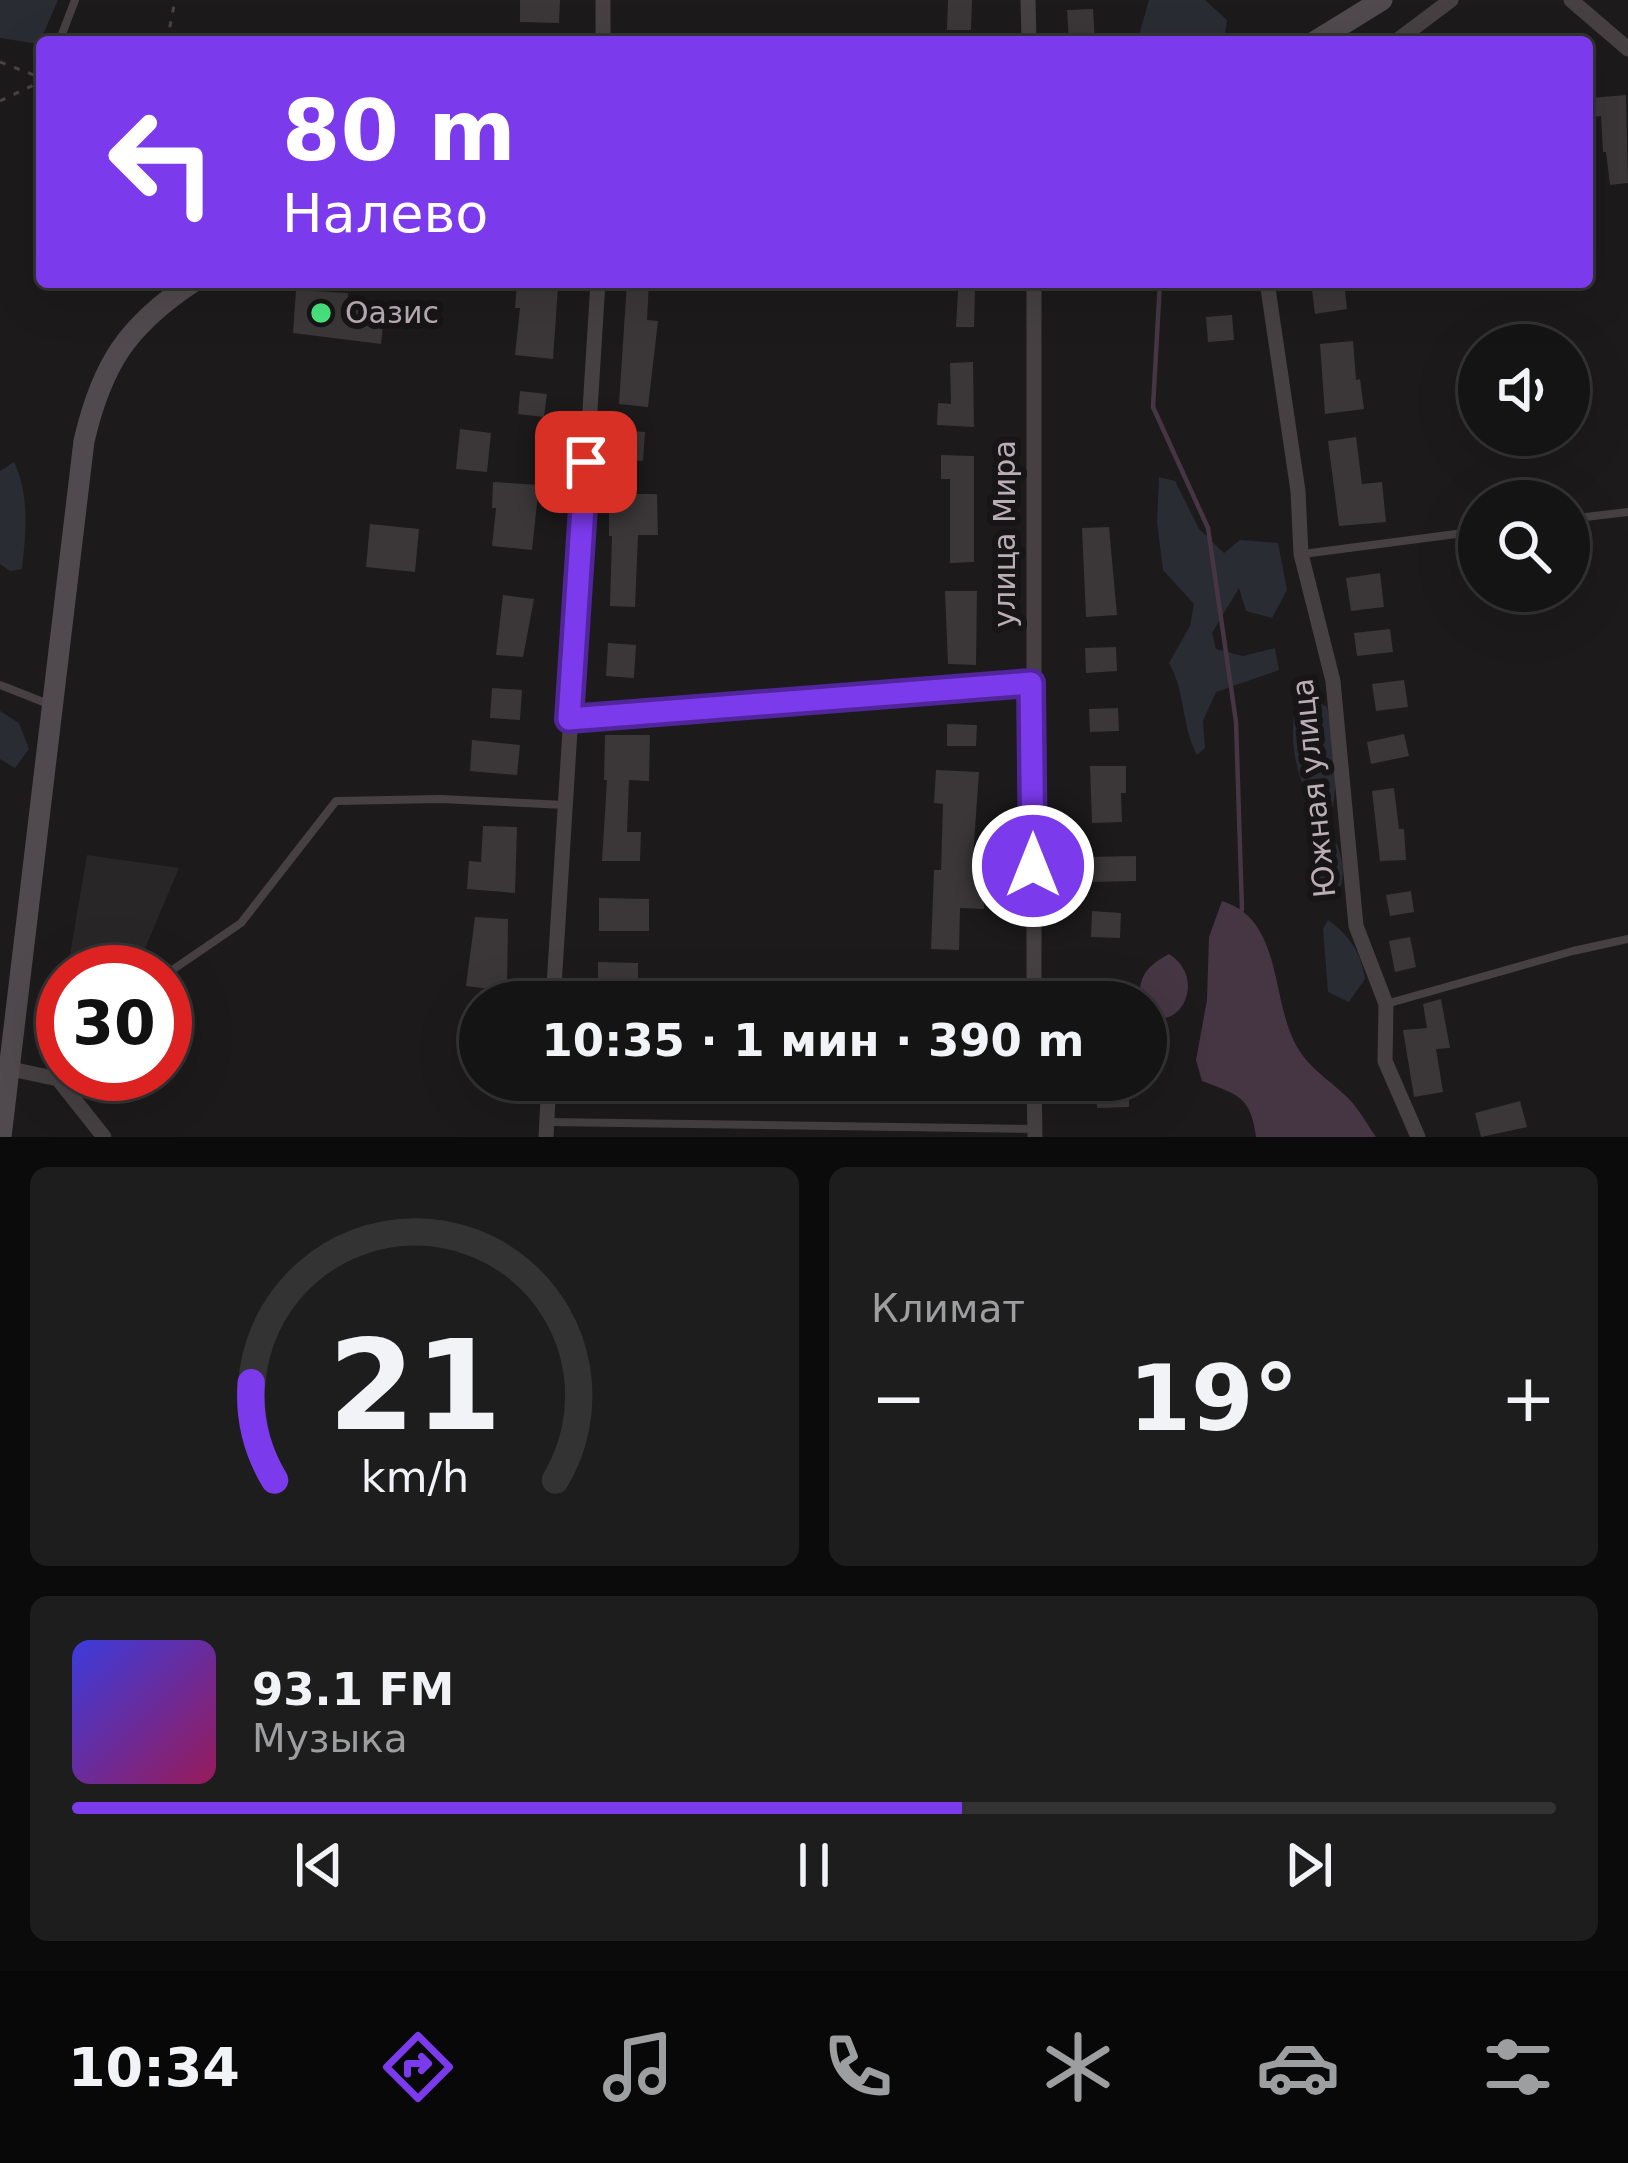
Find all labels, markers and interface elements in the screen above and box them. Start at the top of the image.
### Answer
text: 80 m [282,82,516,180]
icon: left [84,84,240,240]
text: Налево [282,182,488,245]
place label: Оазис [345,295,439,330]
marker: Оазис [308,300,334,326]
map controls [1458,324,1590,612]
button: sound [1458,324,1590,456]
pin [535,411,637,513]
icon: arrive [553,429,619,495]
street label: улица Мира [987,440,1022,628]
button: search [1458,480,1590,612]
street label: Южная улица [1285,677,1342,899]
position arrow [970,803,1096,929]
speed limit sign: 30 [36,945,192,1101]
text: 10:35 · 1 мин · 390 m [542,1014,1084,1067]
text: Климат [871,1286,1025,1331]
text: 21 [328,1313,501,1458]
text: 19° [1128,1346,1299,1451]
text: − [871,1360,926,1437]
text: + [1501,1360,1556,1437]
text: km/h [360,1451,469,1501]
text: 93.1 FM [252,1663,454,1716]
text: Музыка [252,1716,408,1761]
icon: previous [286,1832,352,1898]
icon: pause [781,1832,847,1898]
icon: next [1276,1832,1342,1898]
icon: directions [376,2025,460,2109]
icon: music [596,2025,680,2109]
icon: phone [816,2025,900,2109]
icon: climate [1036,2025,1120,2109]
icon: car [1256,2025,1340,2109]
icon: filters [1476,2025,1560,2109]
text: 10:34 [68,2036,240,2099]

